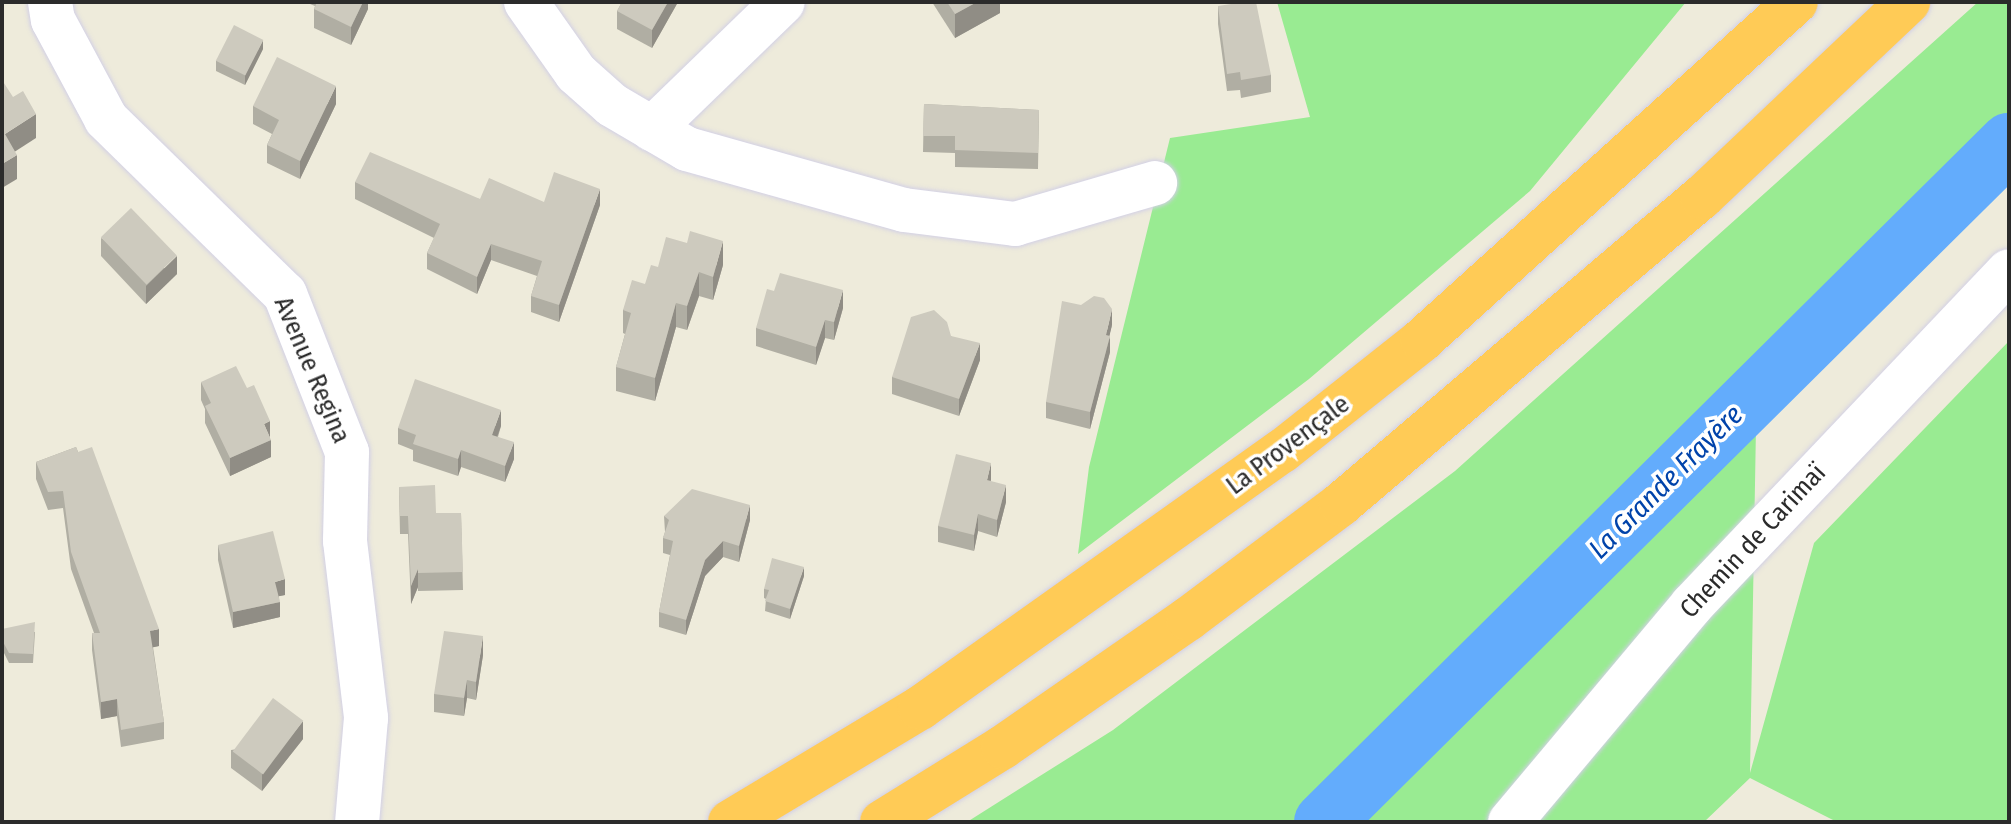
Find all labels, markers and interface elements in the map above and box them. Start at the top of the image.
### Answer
street label: Avenue Regina [267,292,357,448]
street label: La Provençale [1220,389,1356,501]
water label: La Grande Frayère [1582,398,1750,566]
street label: Chemin de Carimaï [1674,457,1832,625]

